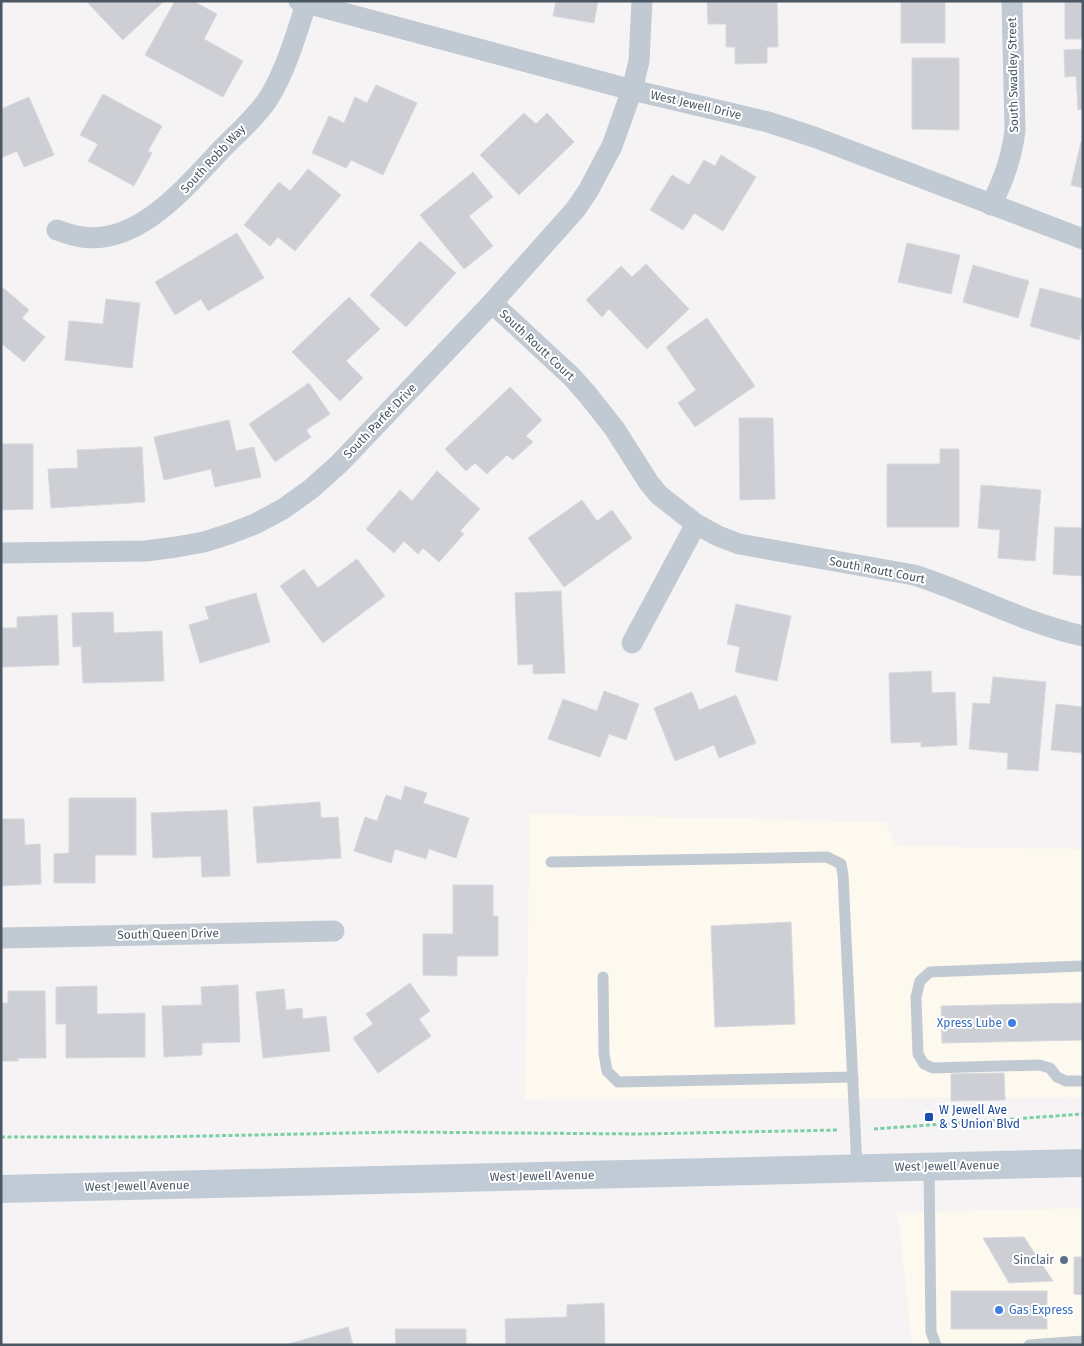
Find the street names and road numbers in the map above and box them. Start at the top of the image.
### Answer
street label: South Swadley Street [1005,17,1021,133]
street label: West Jewell Drive [649,88,743,122]
street label: South Robb Way [178,122,248,196]
street label: South Routt Court [497,307,578,384]
street label: South Parfet Drive [341,381,419,461]
street label: South Routt Court [828,554,927,586]
street label: South Queen Drive [117,926,219,942]
street label: West Jewell Avenue [894,1158,1000,1174]
street label: West Jewell Avenue [489,1168,595,1184]
street label: West Jewell Avenue [84,1178,190,1194]

